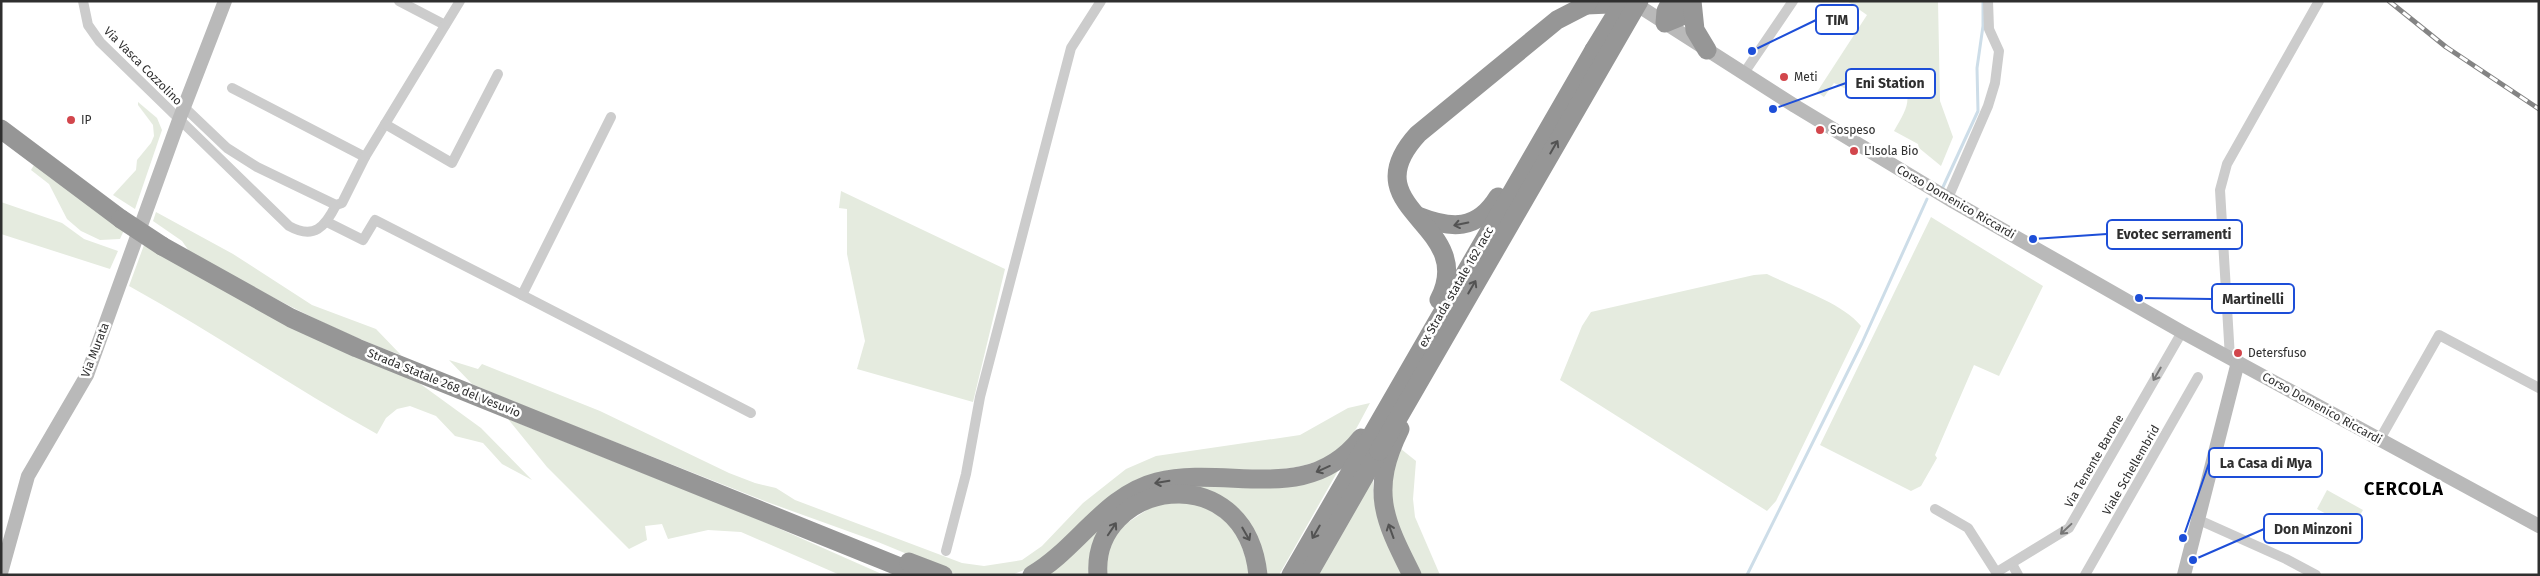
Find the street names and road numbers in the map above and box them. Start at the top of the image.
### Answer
street label: Via Vasca Cozzolino [101,24,185,108]
street label: Corso Domenico Riccardi [1894,162,2018,242]
street label: ex Strada statale 162 racc [1416,224,1496,350]
street label: Via Murata [78,321,112,379]
street label: Strada Statale 268 del Vesuvio [365,346,523,420]
street label: Corso Domenico Riccardi [2260,369,2384,447]
street label: Via Tenente Barone [2062,412,2126,510]
street label: Viale Schellembrid [2100,423,2162,517]

